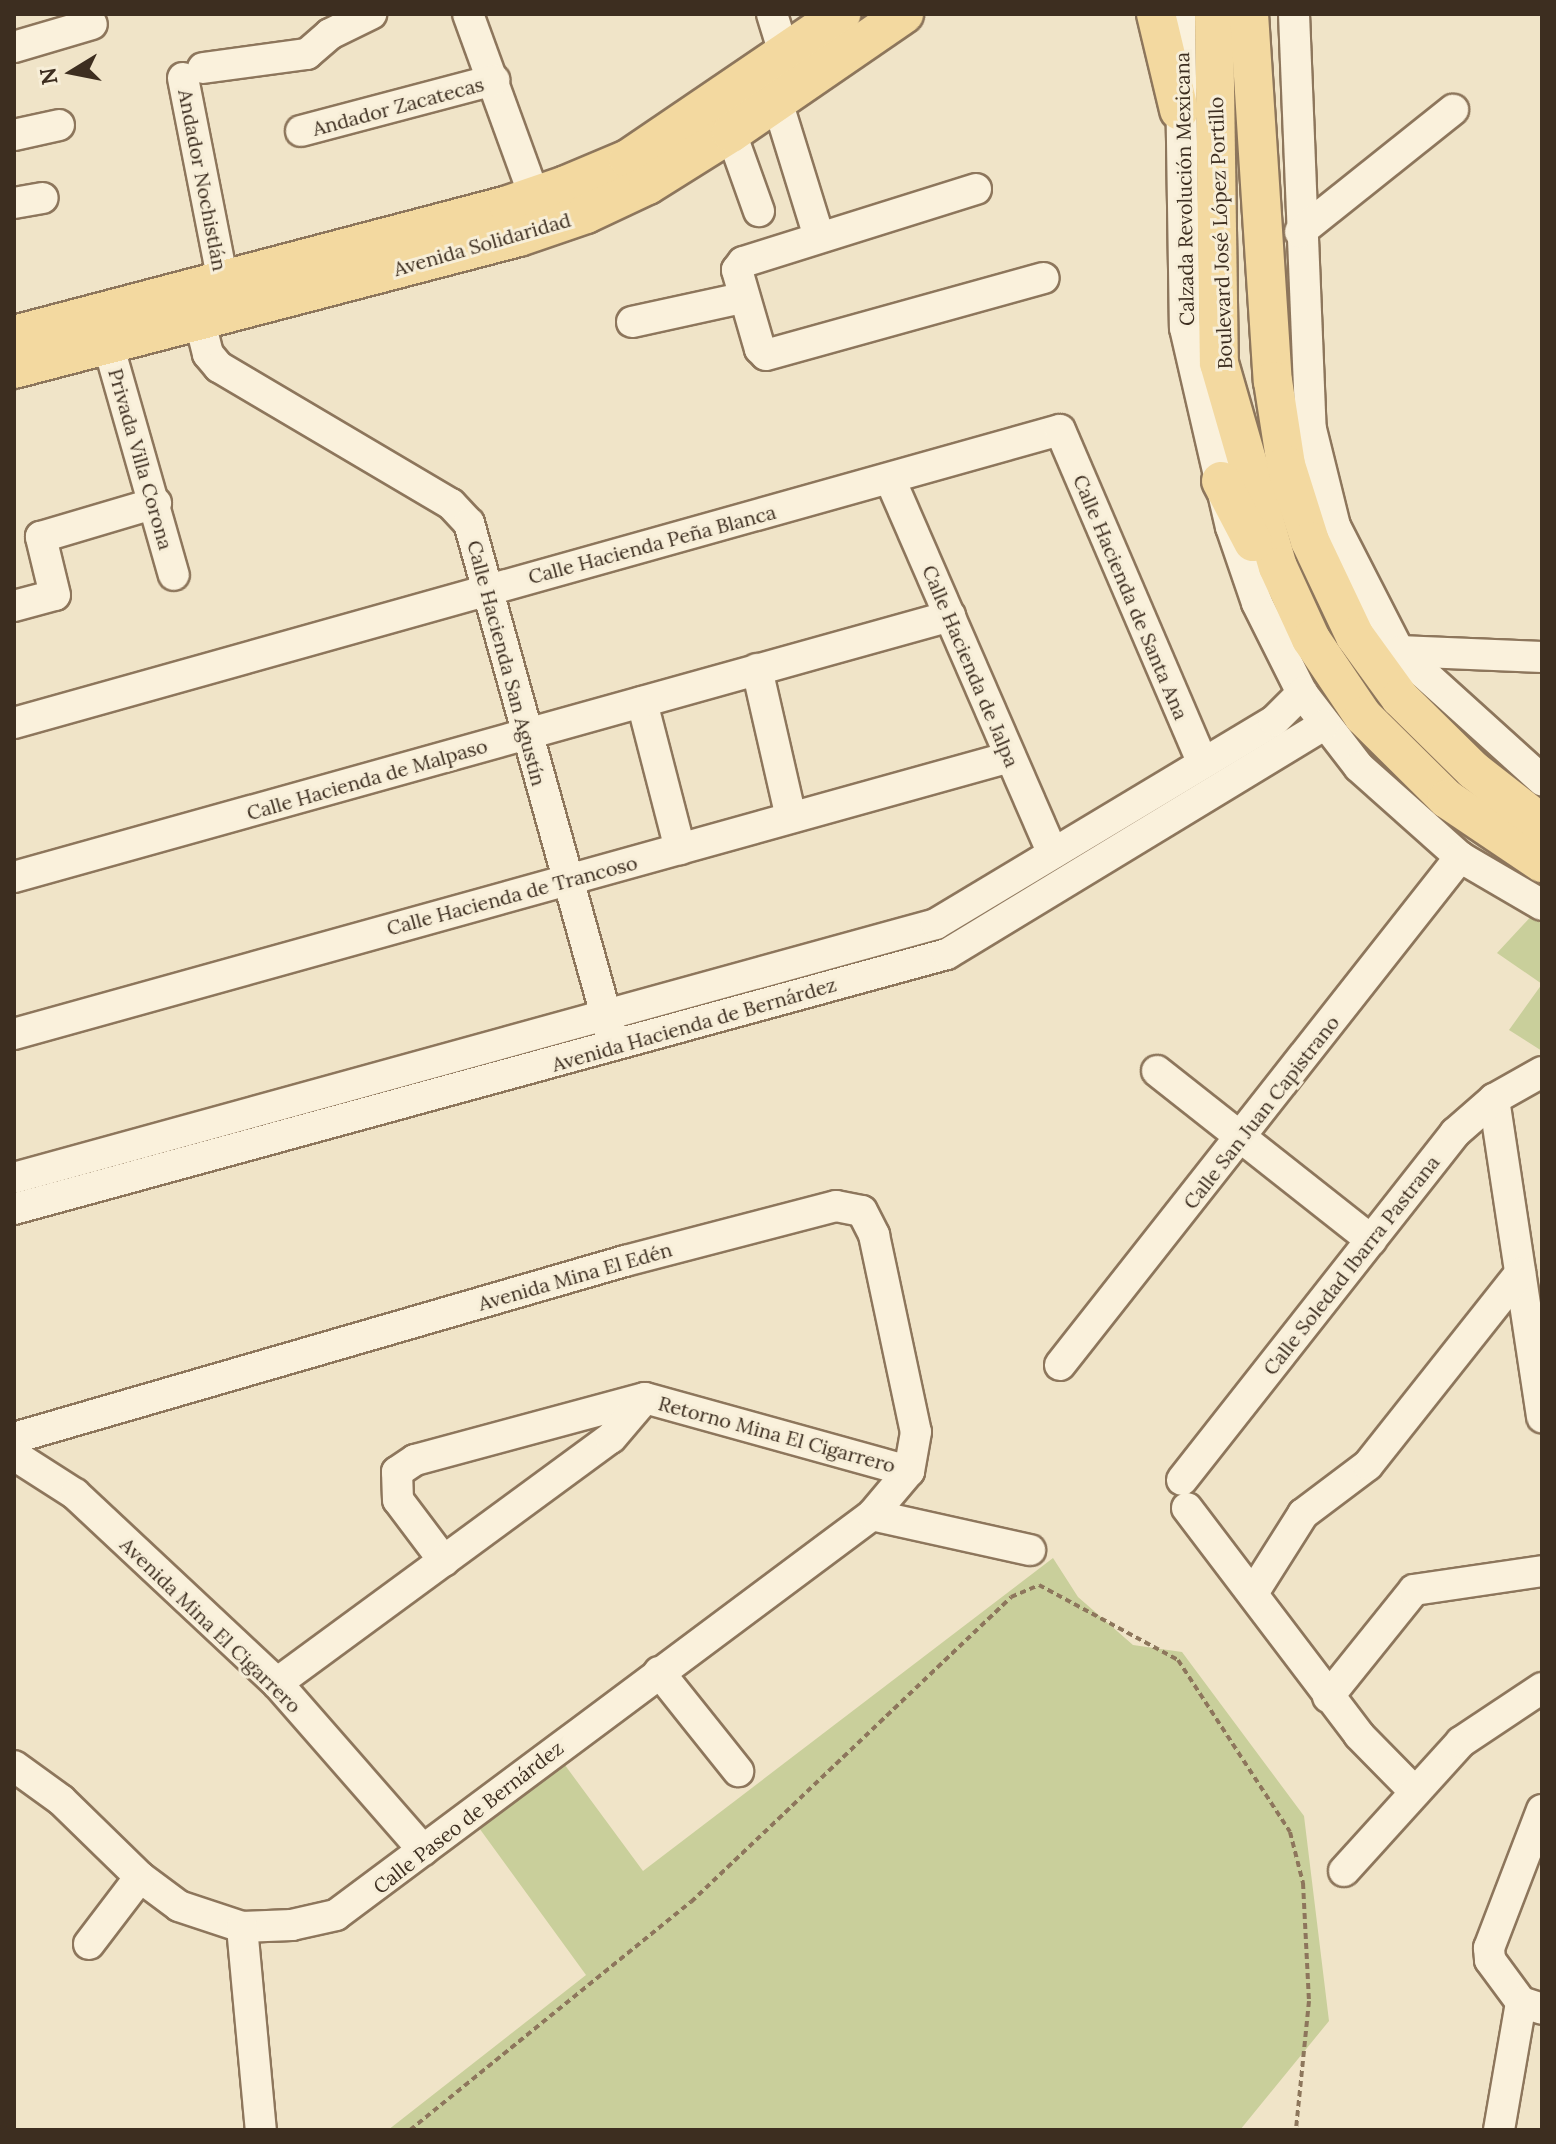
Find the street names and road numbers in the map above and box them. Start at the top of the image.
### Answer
street label: Calzada Revolución Mexicana [1170,52,1198,326]
street label: Andador Zacatecas [310,72,486,140]
street label: Andador Nochistlán [174,87,232,273]
street label: Boulevard José López Portillo [1203,96,1237,370]
street label: Avenida Solidaridad [391,207,573,281]
street label: Privada Villa Corona [104,366,178,552]
street label: Calle Hacienda de Santa Ana [1068,471,1194,723]
street label: Calle Hacienda Peña Blanca [526,499,778,589]
street label: Calle Hacienda San Agustín [463,538,551,788]
street label: Calle Hacienda de Jalpa [918,561,1024,771]
street label: Calle Hacienda de Malpaso [244,733,490,825]
street label: Calle Hacienda de Trancoso [384,850,640,940]
street label: Avenida Hacienda de Bernárdez [549,972,839,1076]
street label: Calle San Juan Capistrano [1178,1010,1344,1214]
street label: Calle Soledad Ibarra Pastrana [1258,1150,1444,1380]
street label: Avenida Mina El Edén [475,1237,675,1315]
street label: Retorno Mina El Cigarrero [656,1391,898,1477]
street label: Avenida Mina El Cigarrero [116,1532,306,1718]
street label: Calle Paseo de Bernárdez [368,1735,568,1899]

